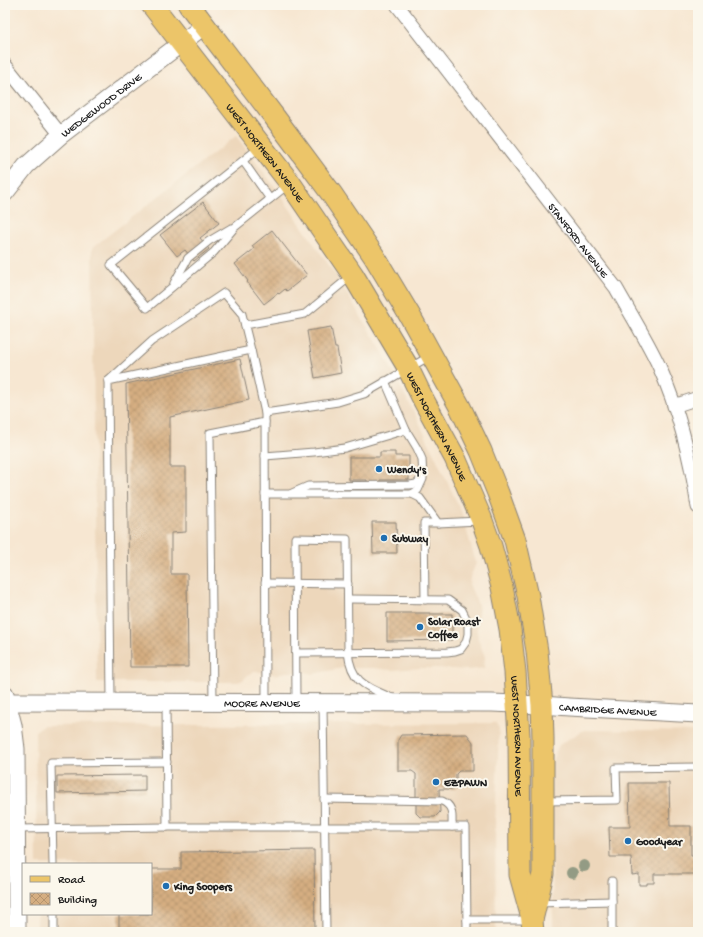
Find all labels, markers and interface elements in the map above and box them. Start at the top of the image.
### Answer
street label: WEDGEWOOD DRIVE [59,71,146,141]
street label: WEST NORTHERN AVENUE [223,102,306,206]
street label: STANFORD AVENUE [545,202,610,282]
street label: WEST NORTHERN AVENUE [403,371,469,484]
marker: Wendy's [374,464,384,474]
place label: Wendy's [386,465,427,477]
marker: Subway [379,533,389,543]
place label: Subway [392,534,429,546]
place label: Solar Roast Coffee [427,616,481,642]
marker: Solar Roast Coffee [415,622,425,632]
street label: WEST NORTHERN AVENUE [507,675,523,797]
street label: MOORE AVENUE [224,698,301,711]
street label: CAMBRIDGE AVENUE [559,702,658,720]
marker: EZPAWN [431,777,441,787]
place label: EZPAWN [443,778,487,790]
marker: Goodyear [623,836,633,846]
place label: Goodyear [636,837,683,849]
legend [22,863,152,915]
text: Road [58,874,85,888]
marker: King Soopers [161,881,171,891]
place label: King Soopers [173,882,233,895]
text: Building [57,894,97,908]

